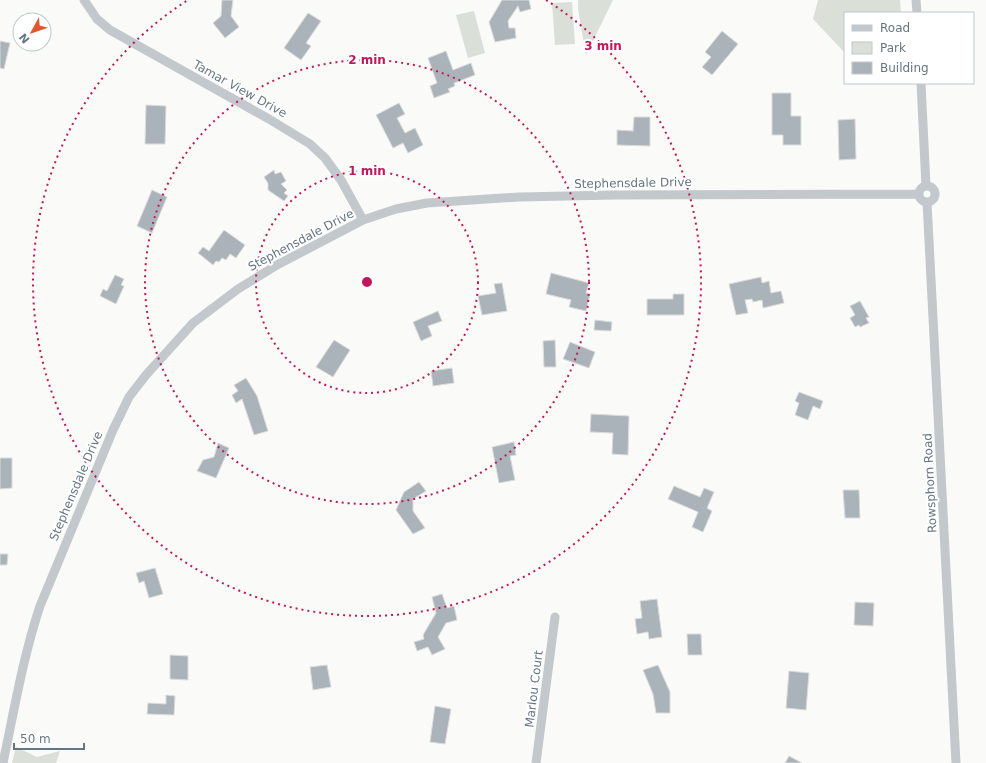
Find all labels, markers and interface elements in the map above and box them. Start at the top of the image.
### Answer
north arrow [12,12,52,52]
legend [844,12,974,84]
text: Road [880,21,910,35]
text: N [17,30,33,46]
text: 3 min [584,39,622,53]
text: Park [880,41,906,55]
text: 2 min [348,53,386,67]
street label: Tamar View Drive [190,57,289,121]
text: Building [880,61,929,75]
text: 1 min [348,164,386,178]
street label: Stephensdale Drive [574,175,692,191]
street label: Stephensdale Drive [246,206,356,274]
centre of rings [360,275,374,289]
street label: Stephensdale Drive [47,429,105,543]
street label: Rowsphorn Road [920,433,940,533]
street label: Marlou Court [522,649,546,728]
scale bar [14,725,84,751]
text: 50 m [20,732,51,746]

